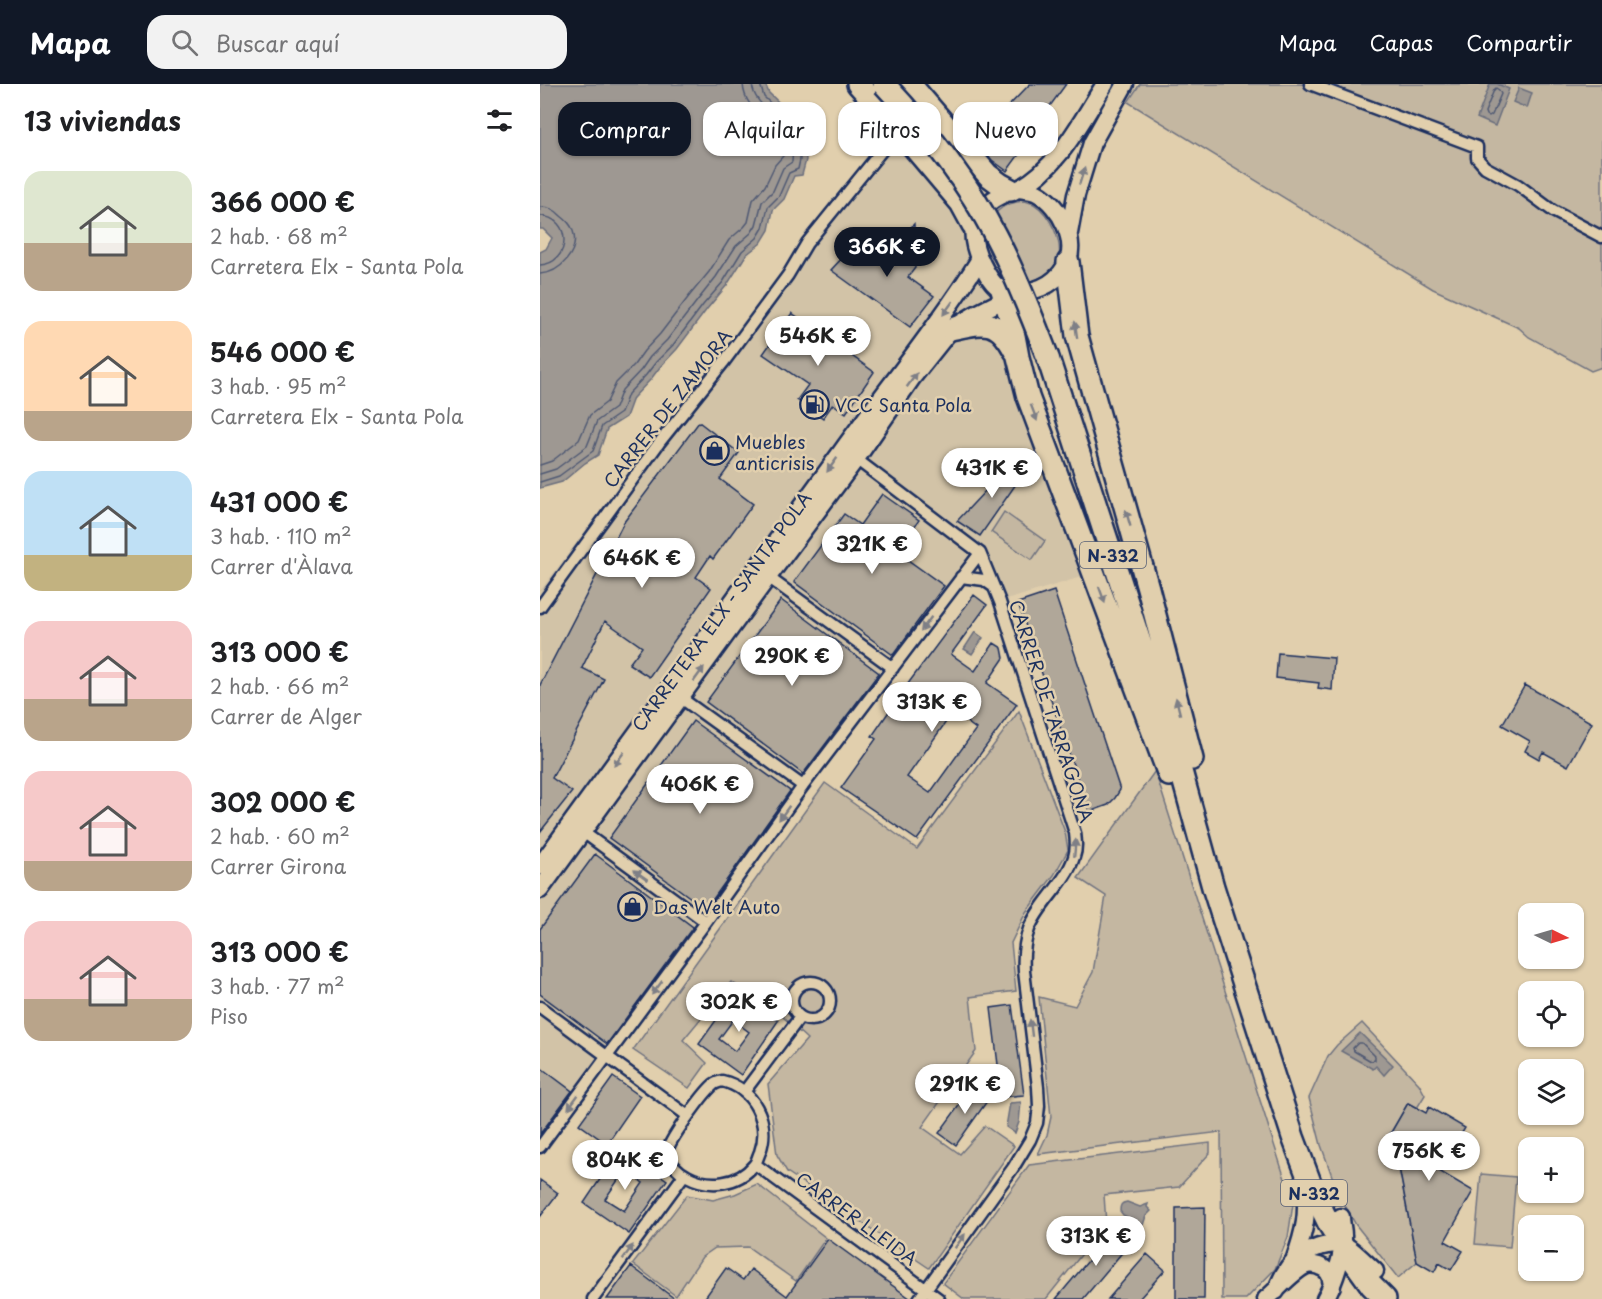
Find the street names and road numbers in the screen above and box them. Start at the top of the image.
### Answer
street label: CARRER DE ZAMORA [596,323,738,493]
street label: CARRETERA ELX - SANTA POLA [625,486,817,736]
road number: N-332 [1080,542,1146,568]
street label: CARRER DE TARRAGONA [1003,596,1101,826]
street label: CARRER LLEIDA [791,1165,923,1271]
road number: N-332 [1281,1180,1347,1206]

